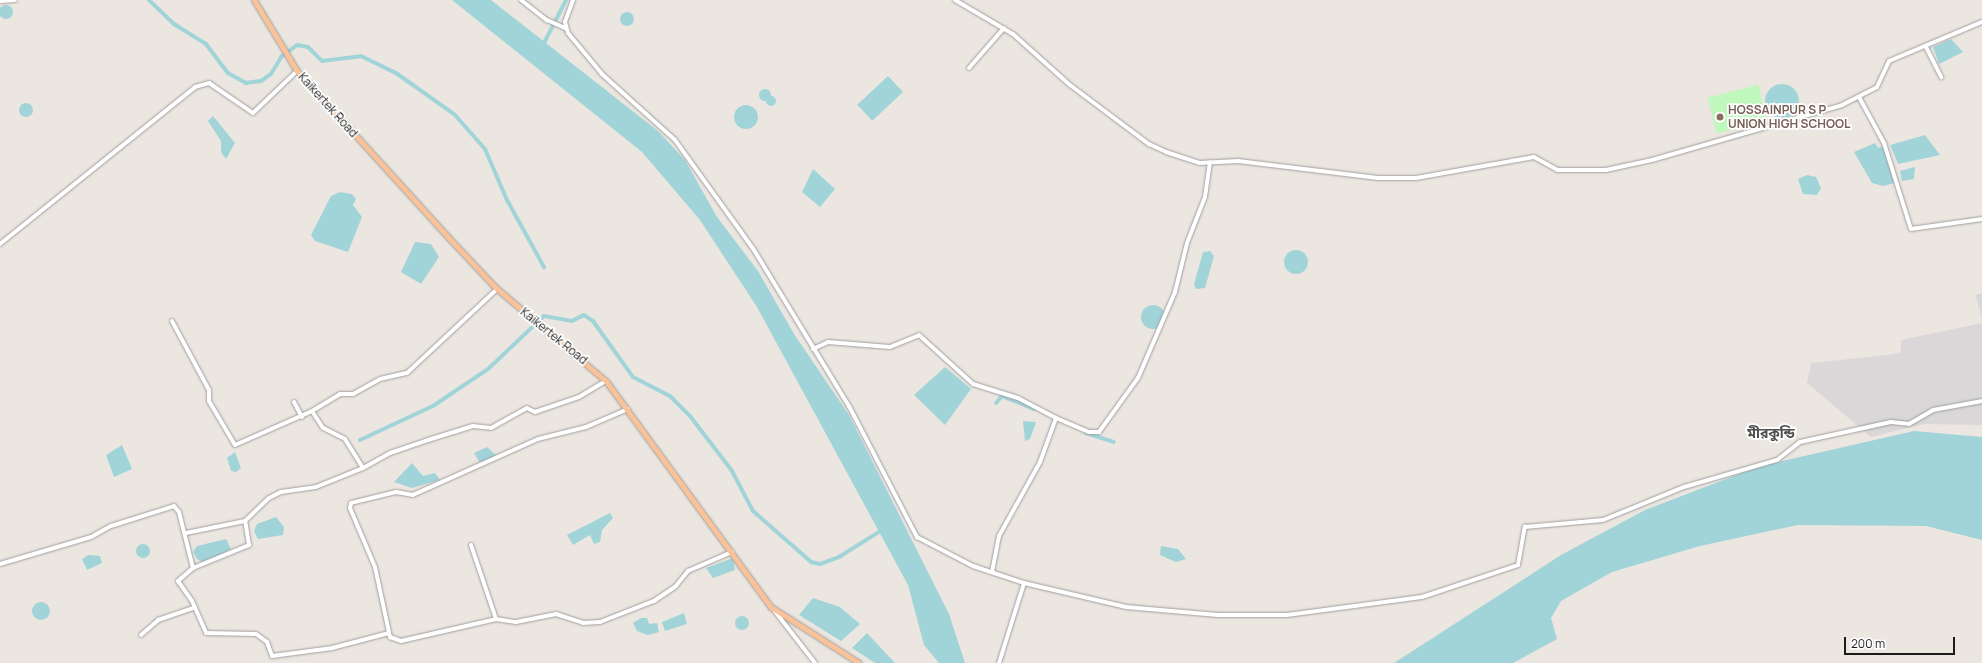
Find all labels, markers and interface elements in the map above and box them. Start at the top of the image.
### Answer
street label: Kaikertek Road [295,70,361,140]
place label: HOSSAINPUR S P UNION HIGH SCHOOL [1728,103,1850,131]
marker: HOSSAINPUR S P UNION HIGH SCHOOL [1715,112,1725,122]
street label: Kaikertek Road [518,305,590,367]
district label: মীরকুন্ডি [1747,425,1795,441]
scale bar [1846,629,1957,655]
text: 200 m [1851,635,1885,652]

